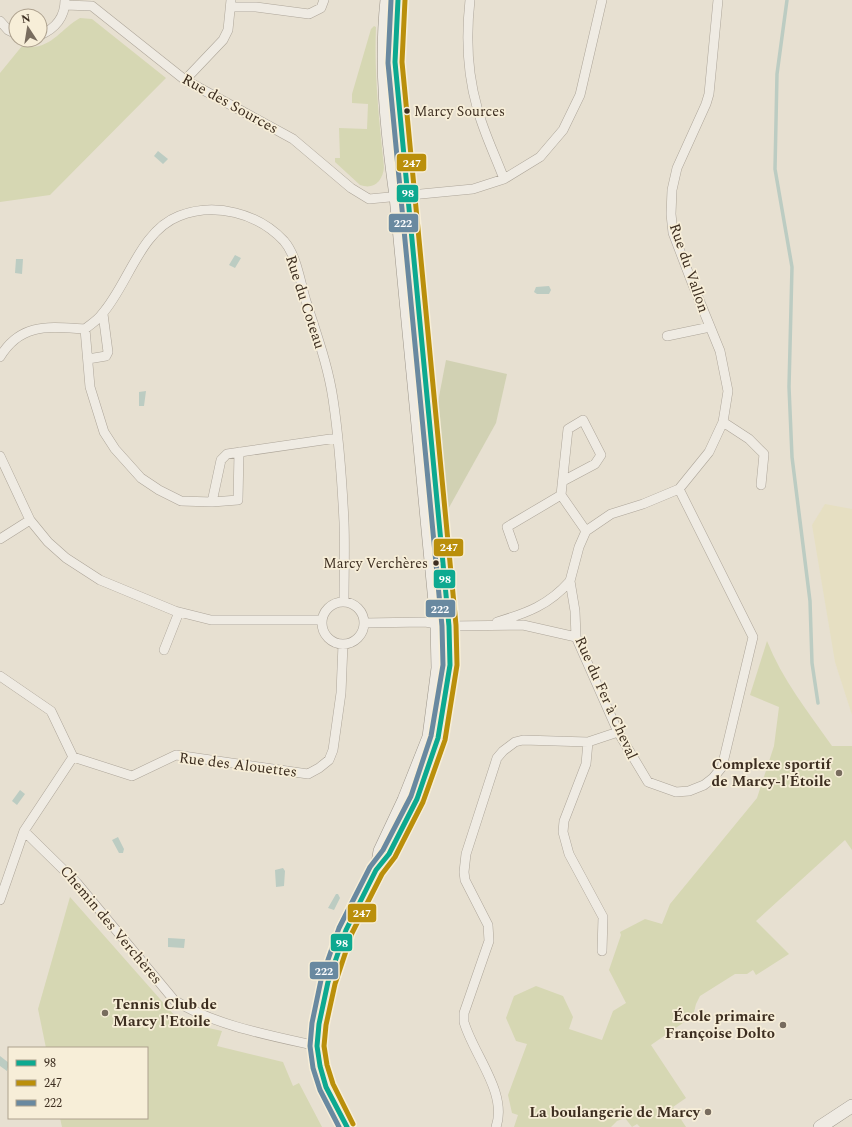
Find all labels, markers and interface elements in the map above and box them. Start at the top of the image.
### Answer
north arrow [8,8,48,48]
text: N [20,9,32,28]
street label: Rue des Sources [178,68,282,140]
place label: Marcy Sources [414,101,505,122]
marker: Marcy Sources [402,106,412,116]
line badge: 247 [396,153,427,172]
text: 247 [403,155,421,172]
line badge: 98 [396,184,419,203]
text: 98 [402,185,414,202]
line badge: 222 [388,213,419,233]
text: 222 [394,215,412,232]
street label: Rue du Vallon [663,220,715,316]
street label: Rue du Coteau [279,252,331,352]
line badge: 247 [433,538,464,557]
text: 247 [440,539,458,556]
place label: Marcy Verchères [323,553,428,574]
marker: Marcy Verchères [431,558,441,568]
line badge: 98 [433,569,456,589]
text: 98 [439,571,451,588]
line badge: 222 [425,599,456,618]
text: 222 [431,601,449,618]
street label: Rue du Fer à Cheval [569,633,643,763]
street label: Rue des Alouettes [178,746,298,784]
place label: Complexe sportif de Marcy-l'Étoile [711,753,832,793]
marker: Complexe sportif de Marcy-l'Étoile [834,768,844,778]
street label: Chemin des Verchères [54,860,168,990]
line badge: 247 [347,903,377,923]
text: 247 [353,905,371,922]
line badge: 98 [330,933,353,952]
text: 98 [336,935,348,952]
line badge: 222 [309,961,339,980]
text: 222 [315,963,333,980]
place label: Tennis Club de Marcy l'Etoile [113,993,217,1033]
place label: École primaire Françoise Dolto [665,1005,775,1045]
marker: Tennis Club de Marcy l'Etoile [100,1008,110,1018]
marker: École primaire Françoise Dolto [778,1020,788,1030]
legend [8,1047,148,1119]
text: 98 [44,1054,56,1073]
text: 247 [44,1074,62,1093]
text: 222 [44,1094,62,1113]
place label: La boulangerie de Marcy [529,1101,701,1124]
marker: La boulangerie de Marcy [703,1107,713,1117]

